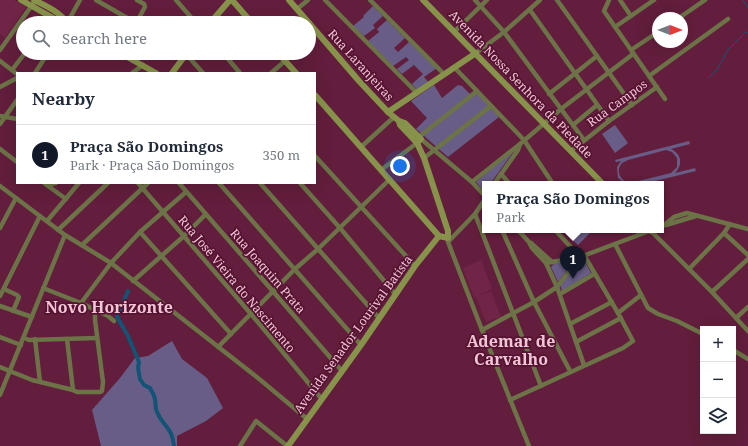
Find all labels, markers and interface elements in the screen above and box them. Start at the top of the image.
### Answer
street label: Avenida Nossa Senhora da Piedade [445,6,597,162]
north arrow [652,12,688,48]
search box [16,16,316,60]
street label: Rua Laranjeiras [324,26,398,104]
icon: search [30,27,52,49]
text: Search here [62,28,147,48]
street label: Rua Campos [583,75,651,131]
text: Nearby [32,87,95,110]
text: Praça São Domingos [70,136,223,156]
text: 1 [41,146,49,164]
text: 350 m [263,146,300,164]
text: Park · Praça São Domingos [70,156,234,174]
your location [390,156,410,176]
popup [482,181,664,233]
text: Praça São Domingos [496,188,650,208]
text: Park [496,208,525,226]
street label: Rua José Vieira do Nascimento [175,212,300,356]
street label: Rua Joaquim Prata [226,225,310,317]
pin: 1 [560,246,586,279]
street label: Avenida Senador Lourival Batista [290,251,416,416]
district label: Novo Horizonte [45,296,173,318]
map controls [700,326,736,434]
button: + [700,326,736,362]
district label: Ademar de Carvalho [467,330,555,370]
button: − [700,362,736,398]
button: layers [700,398,736,434]

